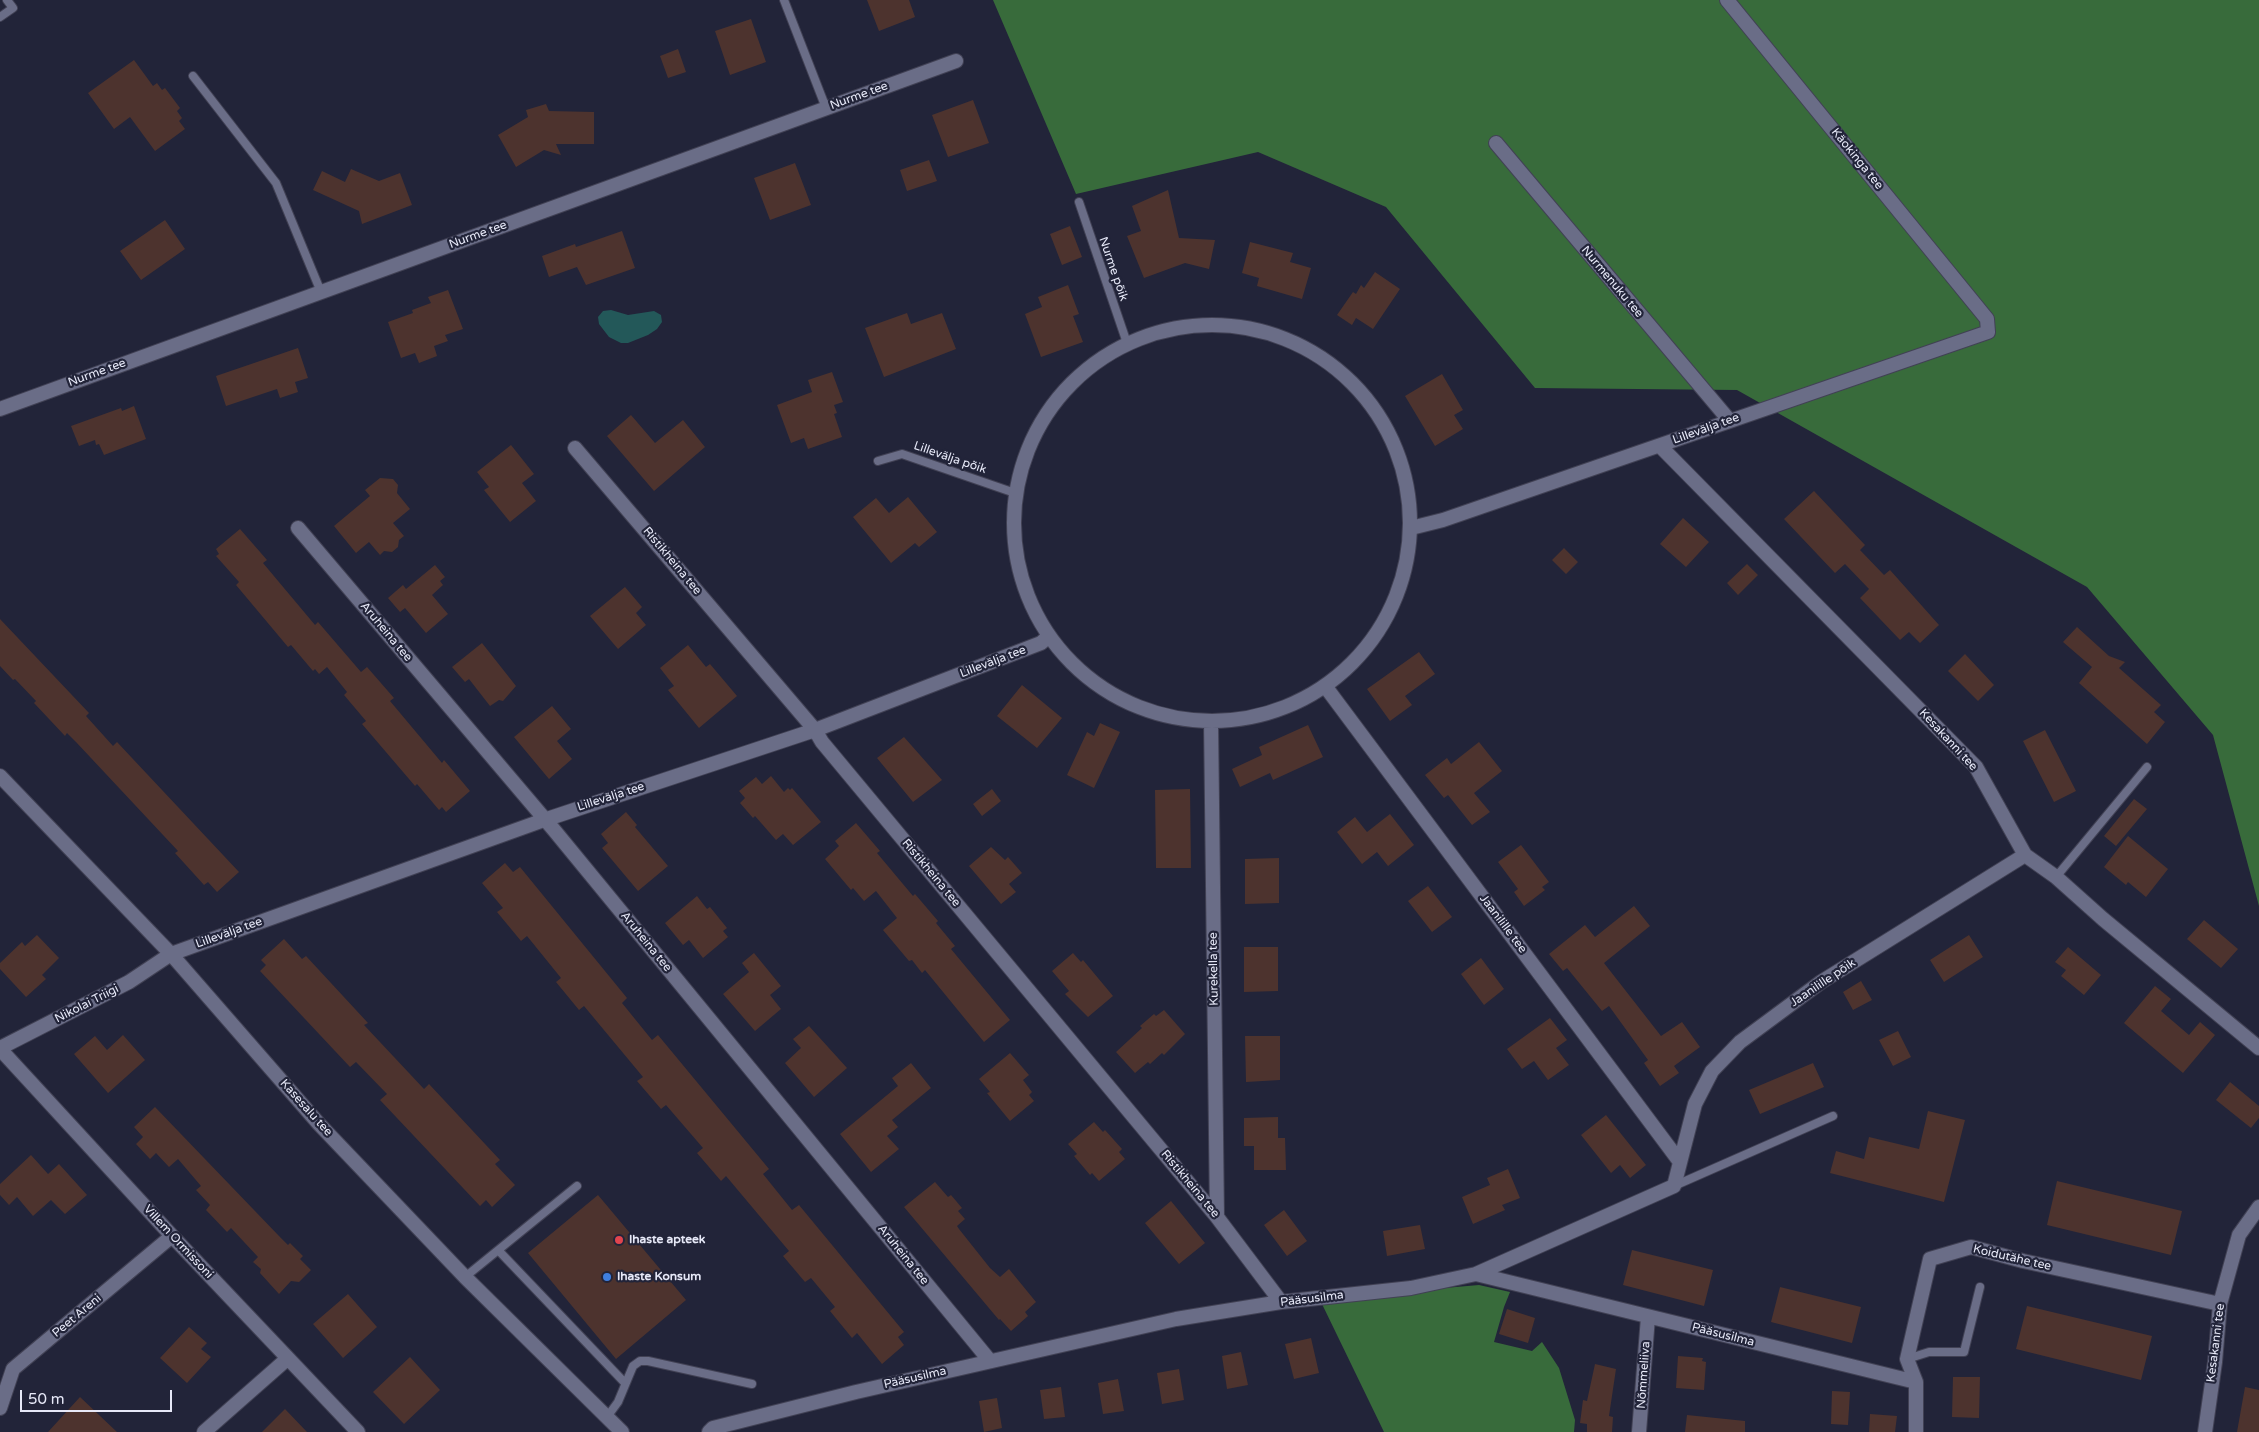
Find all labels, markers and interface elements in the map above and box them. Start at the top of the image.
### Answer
street label: Nurme tee [828,79,890,113]
street label: Käokinga tee [1828,126,1886,192]
street label: Nurme tee [447,218,509,252]
street label: Nurme põik [1095,235,1131,303]
street label: Nurmenuku tee [1578,243,1646,321]
street label: Nurme tee [66,356,128,390]
street label: Lillevälja tee [1671,410,1741,448]
street label: Lillevälja põik [912,439,988,477]
street label: Ristikheina tee [640,524,704,598]
street label: Aruheina tee [357,599,415,665]
street label: Lillevälja tee [958,643,1028,681]
street label: Kesakanni tee [1916,706,1980,774]
street label: Lillevälja tee [576,779,646,815]
street label: Ristikheina tee [899,836,963,910]
street label: Jaanilille tee [1476,892,1530,956]
street label: Aruheina tee [617,909,675,975]
street label: Lillevälja tee [194,914,264,952]
street label: Kurekella tee [1206,932,1222,1006]
street label: Jaanilille põik [1788,956,1858,1010]
street label: Nikolai Triigi [53,982,121,1026]
street label: Kasesalu tee [277,1077,335,1139]
street label: Ristikheina tee [1158,1147,1222,1221]
street label: Villem Ormissoni [140,1202,216,1282]
street label: Aruheina tee [874,1222,932,1288]
place label: Ihaste apteek [629,1233,705,1247]
marker: Ihaste apteek [613,1234,625,1246]
street label: Koidutähe tee [1971,1242,2053,1274]
place label: Ihaste Konsum [617,1270,701,1284]
marker: Ihaste Konsum [601,1271,613,1283]
street label: Pääsusilma [1279,1288,1345,1310]
street label: Peet Areni [50,1291,104,1341]
street label: Kesakanni tee [2204,1303,2228,1383]
street label: Pääsusilma [1690,1320,1756,1350]
street label: Nõmmeliiva [1634,1341,1654,1409]
street label: Pääsusilma [882,1364,948,1392]
scale bar [22,1380,175,1412]
text: 50 m [28,1390,65,1408]

